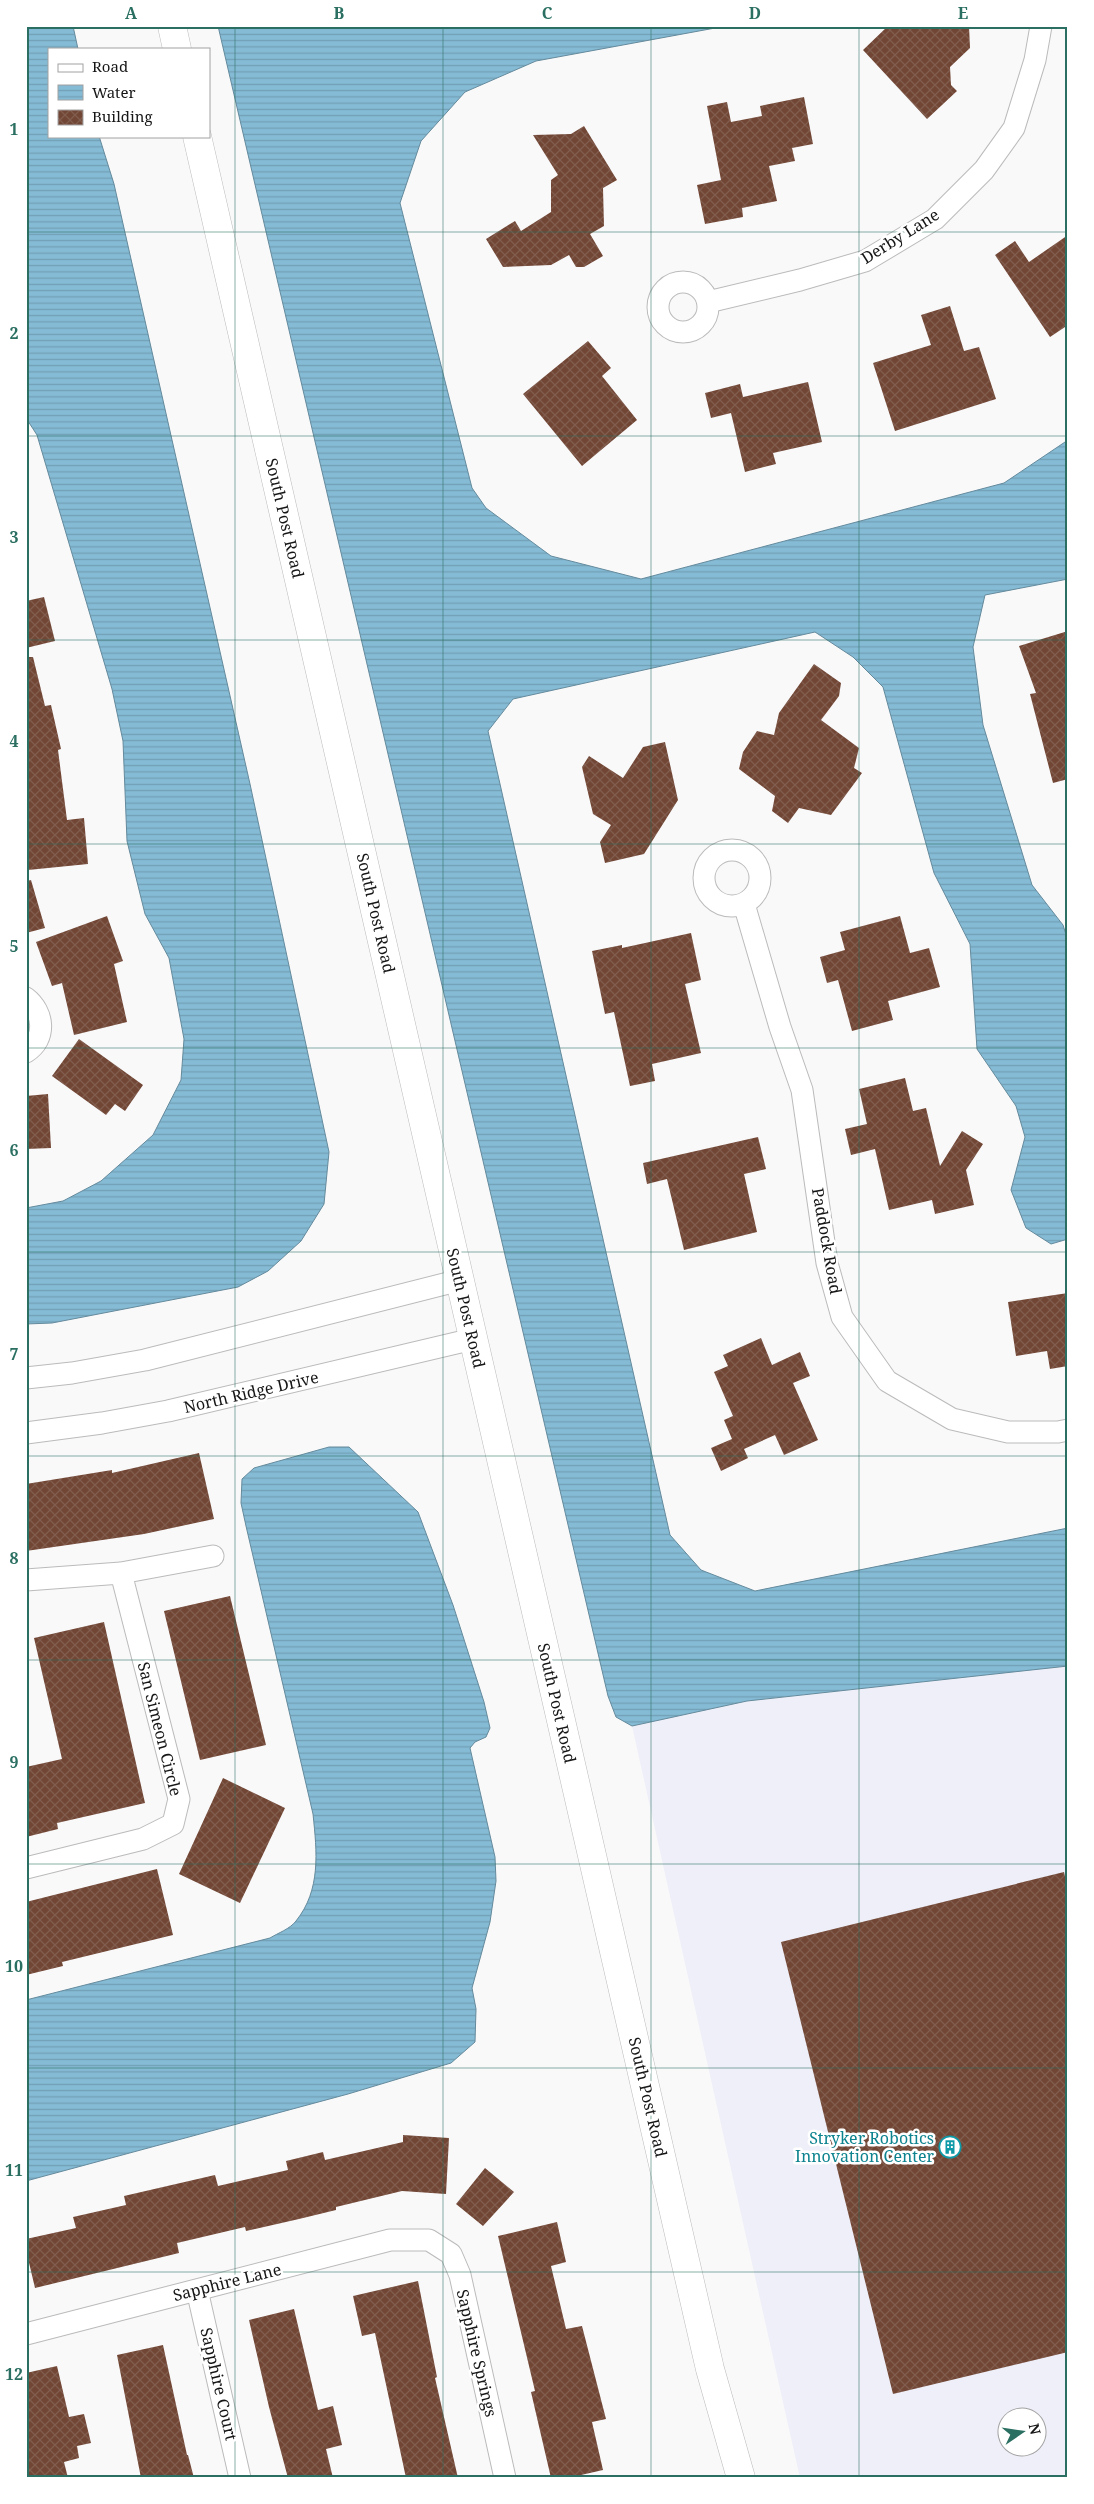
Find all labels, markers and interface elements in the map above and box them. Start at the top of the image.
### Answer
text: A [125,2,138,24]
text: B [334,2,345,24]
text: C [542,2,553,24]
text: D [749,2,761,24]
text: E [958,2,968,24]
legend [48,48,210,138]
text: Road [92,56,128,76]
text: Water [92,82,135,102]
text: Building [92,106,153,126]
text: 1 [9,118,19,140]
street label: Derby Lane [857,203,943,269]
text: 2 [9,322,19,344]
street label: South Post Road [261,456,310,580]
text: 3 [9,526,19,548]
text: 4 [9,730,19,752]
street label: South Post Road [352,851,401,975]
text: 5 [9,935,19,957]
text: 6 [9,1139,19,1161]
street label: Paddock Road [807,1186,847,1296]
street label: South Post Road [442,1246,491,1370]
text: 7 [9,1343,19,1365]
street label: North Ridge Drive [181,1366,321,1418]
text: 8 [9,1547,19,1569]
street label: South Post Road [533,1641,582,1765]
street label: San Simeon Circle [133,1660,187,1798]
text: 9 [9,1751,19,1773]
text: 10 [5,1955,23,1977]
street label: South Post Road [624,2035,673,2159]
place label: Stryker Robotics Innovation Center [795,2127,934,2167]
building icon: Stryker Robotics Innovation Center [938,2135,962,2159]
text: 11 [5,2159,23,2181]
street label: Sapphire Lane [171,2258,283,2306]
street label: Sapphire Springs [452,2287,502,2419]
street label: Sapphire Court [195,2325,243,2443]
text: 12 [5,2363,23,2385]
north arrow [996,2406,1046,2456]
text: N [1025,2421,1046,2436]

